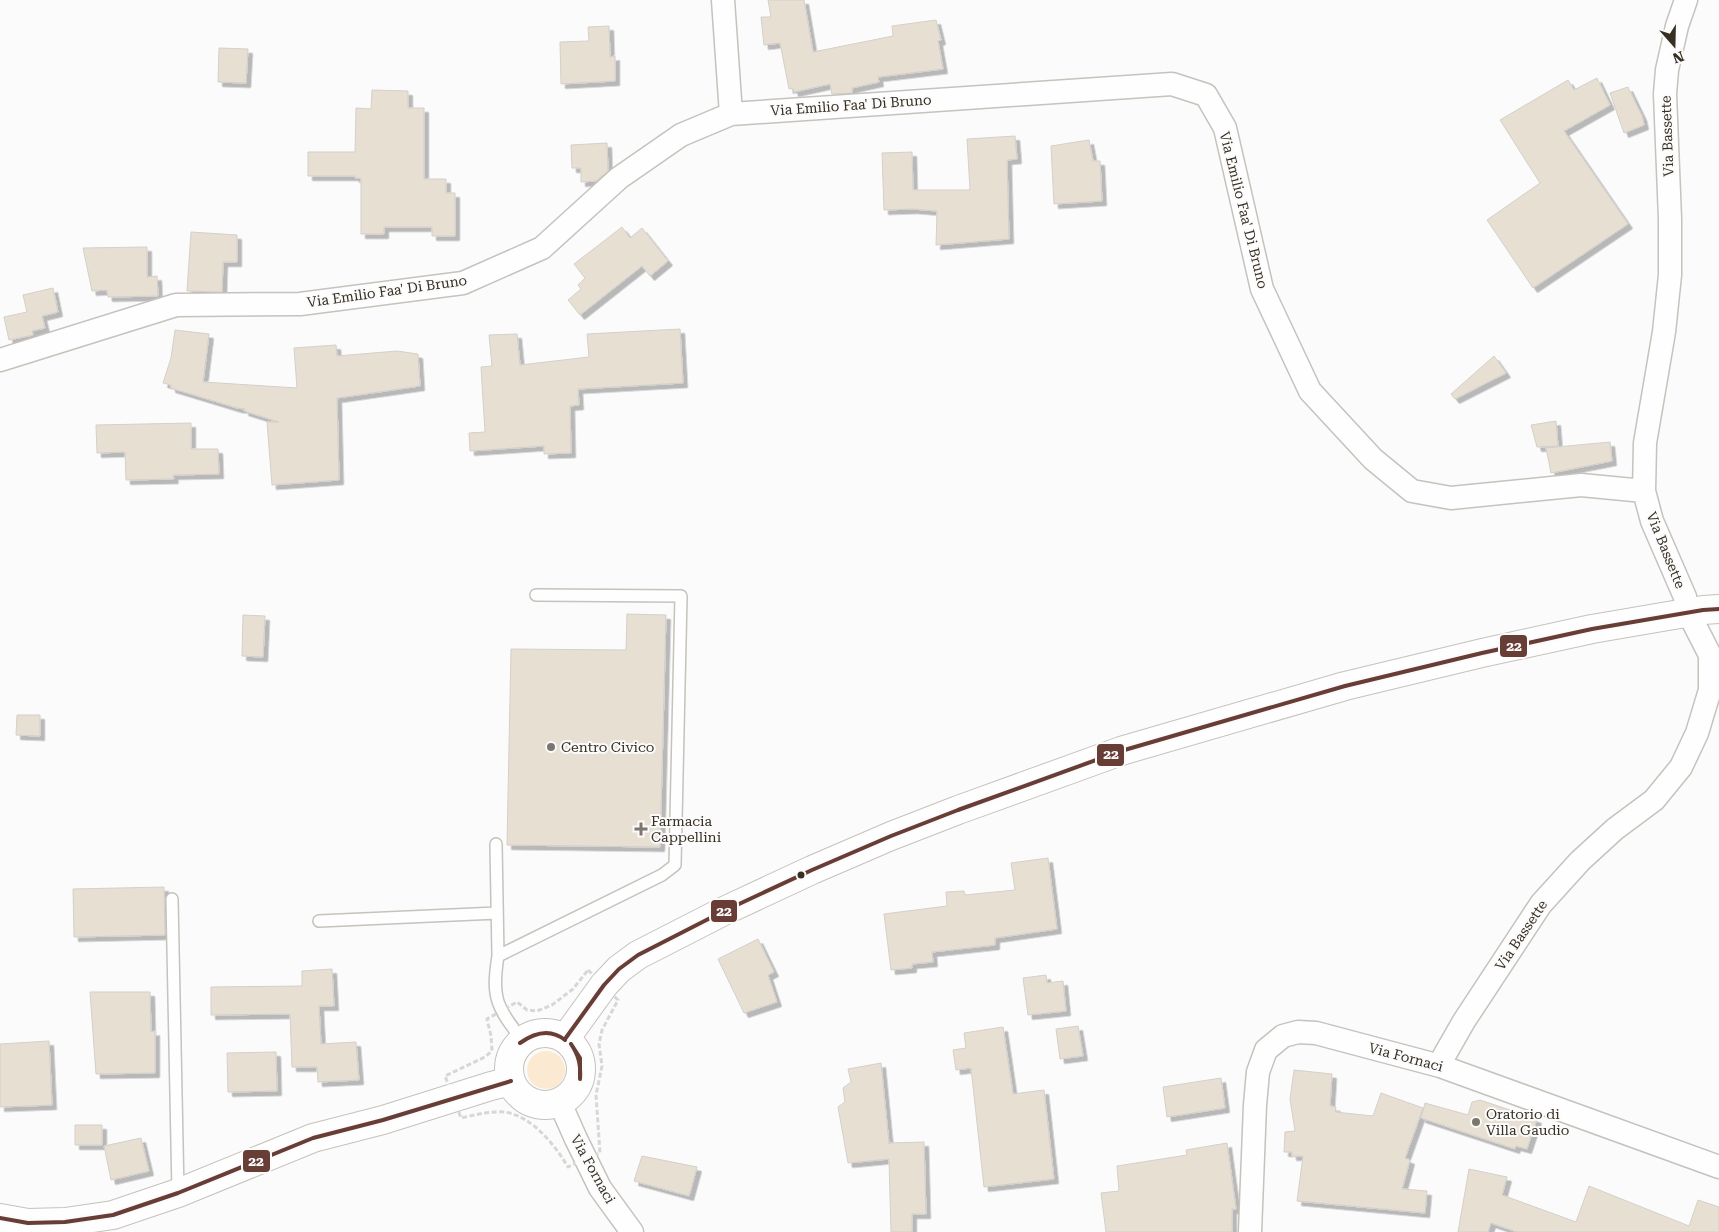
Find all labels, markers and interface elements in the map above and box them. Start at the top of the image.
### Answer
north arrow [1649,20,1699,70]
text: N [1670,48,1686,67]
street label: Via Emilio Faa' Di Bruno [770,91,932,119]
street label: Via Bassette [1658,95,1676,177]
street label: Via Emilio Faa' Di Bruno [1217,130,1271,290]
street label: Via Emilio Faa' Di Bruno [306,272,468,310]
street label: Via Bassette [1643,509,1689,591]
line badge: 22 [1499,634,1528,658]
text: 22 [1506,638,1522,654]
place label: Centro Civico [561,739,654,755]
marker: Centro Civico [545,741,557,753]
line badge: 22 [1096,743,1125,767]
text: 22 [1103,746,1119,762]
place label: Farmacia Cappellini [651,813,722,845]
marker: Farmacia Cappellini [635,823,647,835]
unlabelled marker [796,870,806,880]
street label: Via Bassette [1492,897,1551,973]
line badge: 22 [710,899,738,923]
text: 22 [716,903,732,919]
street label: Via Fornaci [1367,1039,1445,1075]
place label: Oratorio di Villa Gaudio [1486,1106,1569,1138]
marker: Oratorio di Villa Gaudio [1470,1116,1482,1128]
street label: Via Fornaci [568,1132,619,1207]
line badge: 22 [242,1149,271,1173]
text: 22 [248,1153,264,1169]

